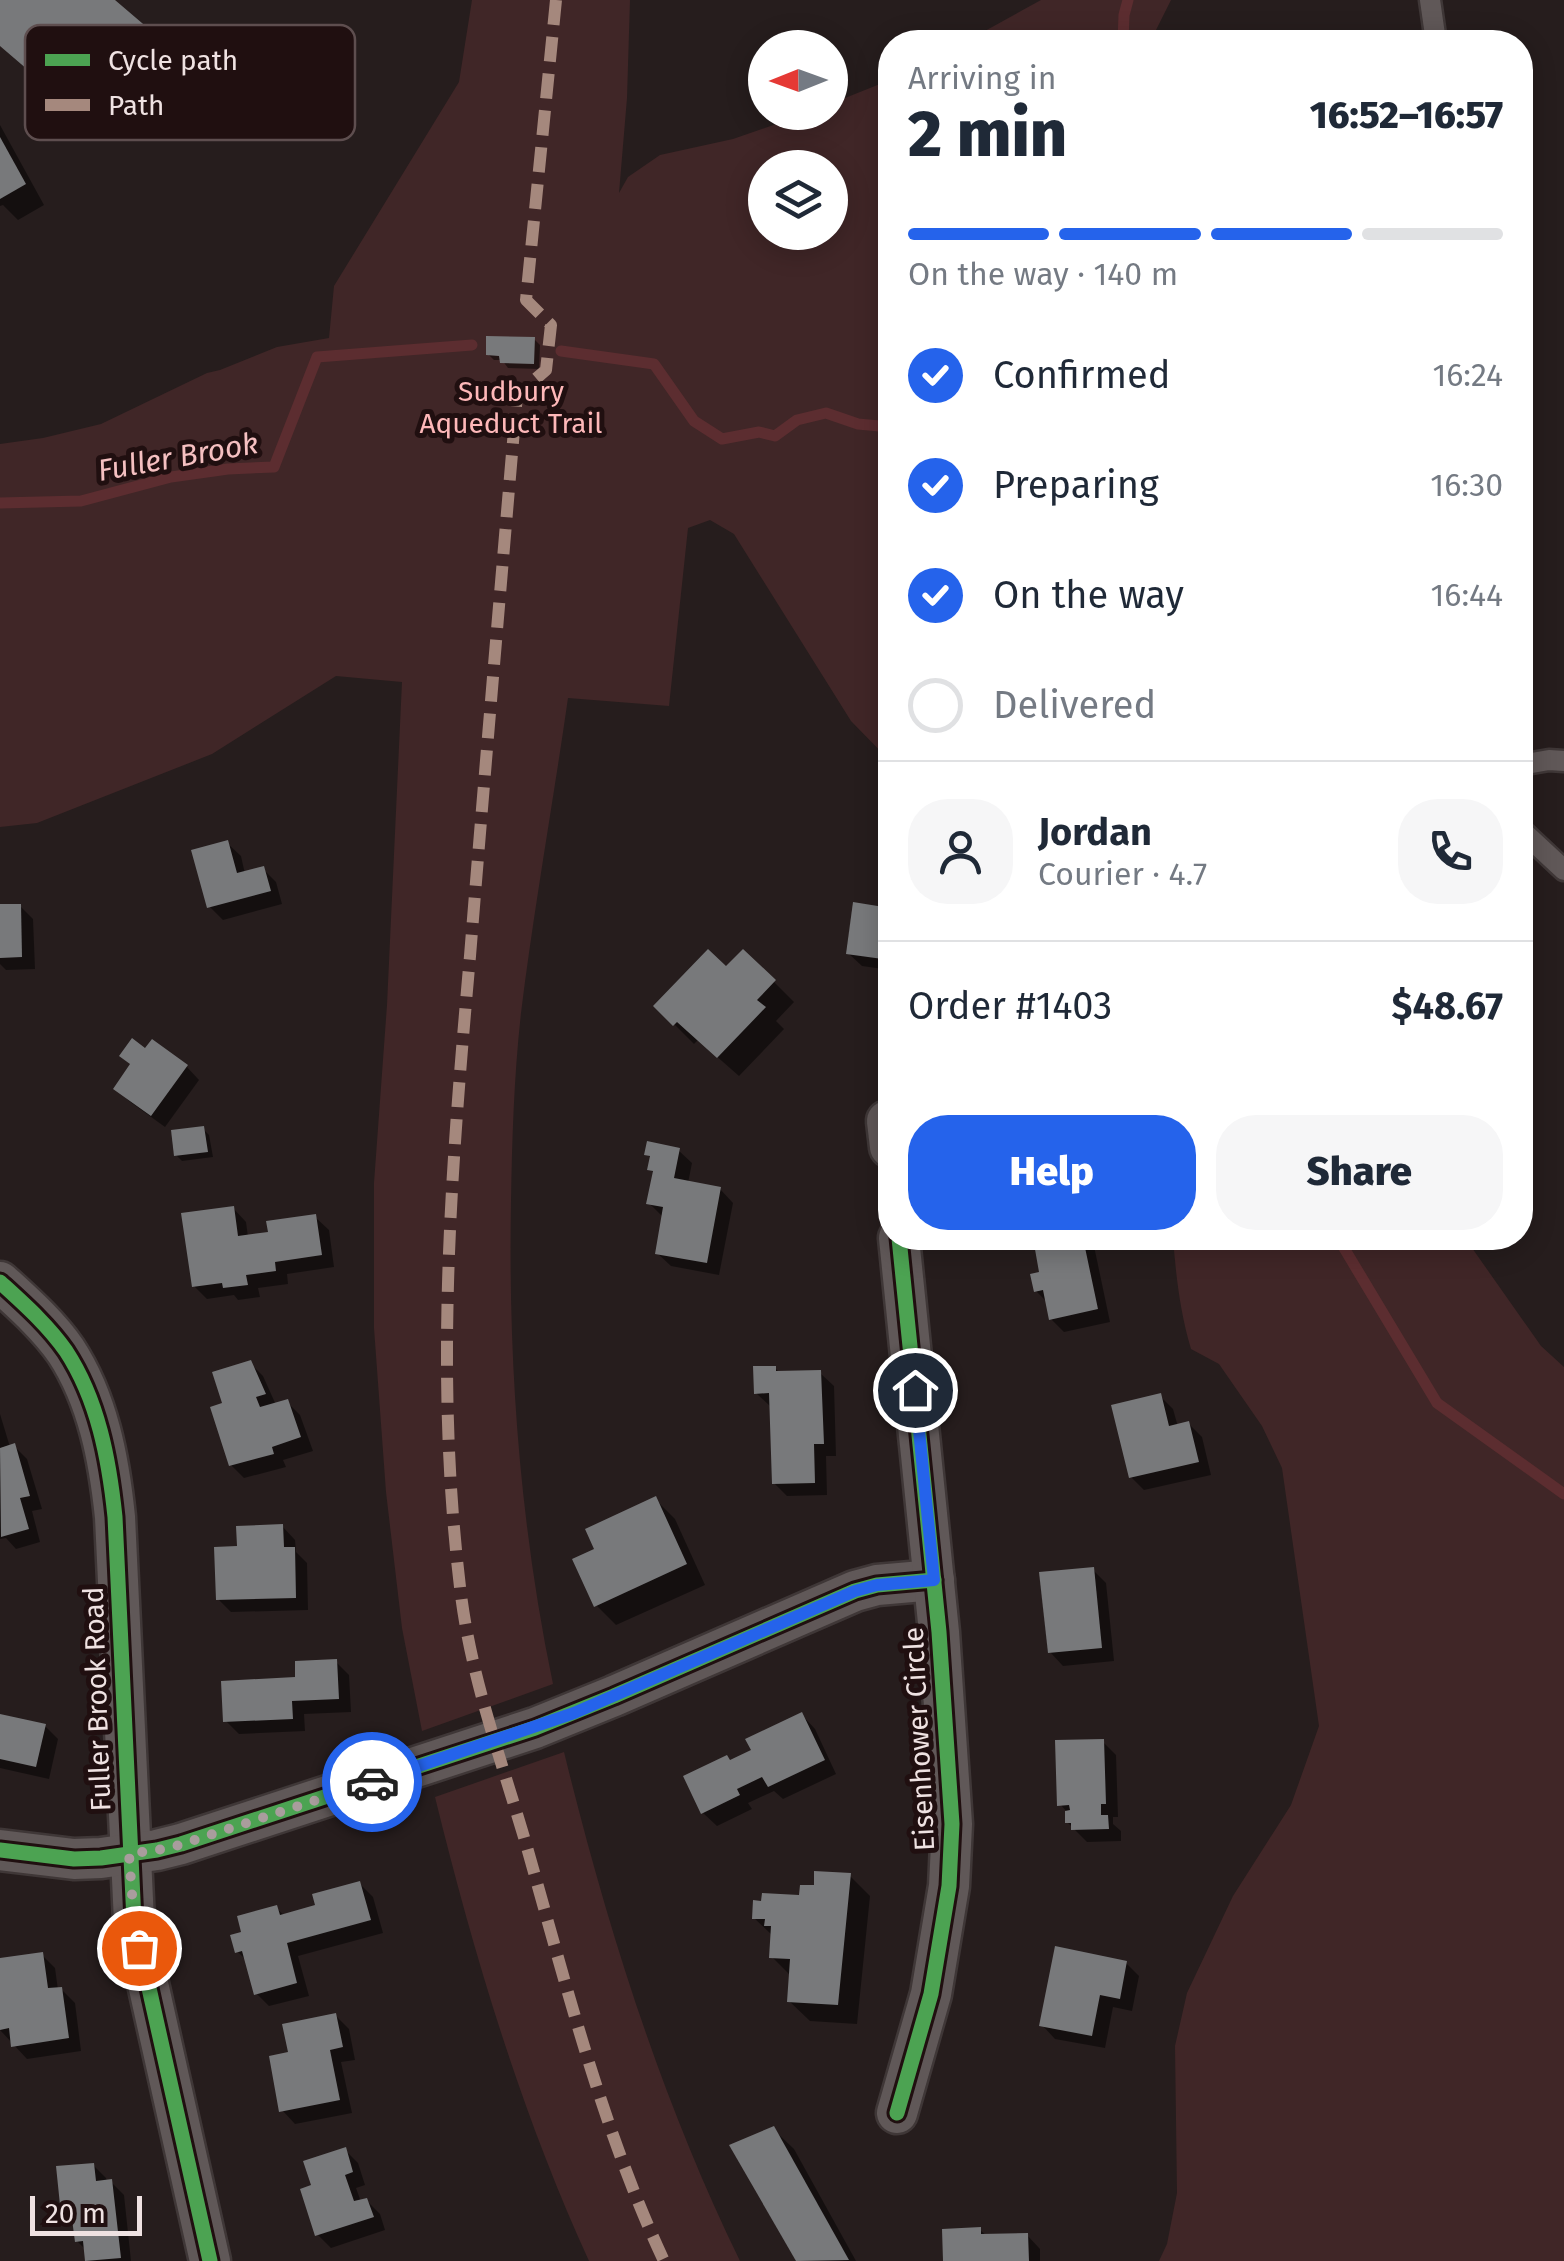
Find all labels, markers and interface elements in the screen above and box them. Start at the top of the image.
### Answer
legend [25,25,355,140]
north arrow [748,30,848,130]
map controls [748,30,848,250]
text: Cycle path [108,44,238,77]
text: Arriving in [908,59,1056,97]
text: Path [108,89,164,122]
text: 16:52–16:57 [1310,92,1503,138]
text: 2 min [908,95,1067,173]
button: layers [748,150,848,250]
text: On the way · 140 m [908,255,1178,293]
icon: check [908,348,963,403]
text: Confirmed [993,352,1171,398]
text: 16:24 [1432,356,1503,394]
park label: Sudbury Aqueduct Trail [419,375,603,440]
water label: Fuller Brook [95,425,261,489]
icon: check [908,458,963,513]
text: Preparing [993,462,1159,508]
text: 16:30 [1430,466,1503,504]
icon: check [908,568,963,623]
text: On the way [993,572,1184,618]
text: 16:44 [1431,576,1503,614]
text: Delivered [993,682,1156,728]
button: person [908,799,1013,904]
button: phone [1398,799,1503,904]
text: Jordan [1038,809,1152,855]
text: Courier · 4.7 [1038,855,1207,893]
text: Order #1403 [908,983,1112,1029]
text: $48.67 [1392,983,1503,1029]
button: Help [908,1115,1196,1230]
button: Share [1216,1115,1503,1230]
pin [873,1348,958,1433]
icon: home [888,1363,943,1418]
street label: Fuller Brook Road [77,1586,117,1812]
street label: Eisenhower Circle [897,1626,941,1852]
courier [322,1732,422,1832]
icon: car [345,1755,400,1810]
pin [97,1906,182,1991]
icon: bag [112,1921,167,1976]
scale bar [30,2191,142,2236]
text: 20 m [45,2197,106,2230]

